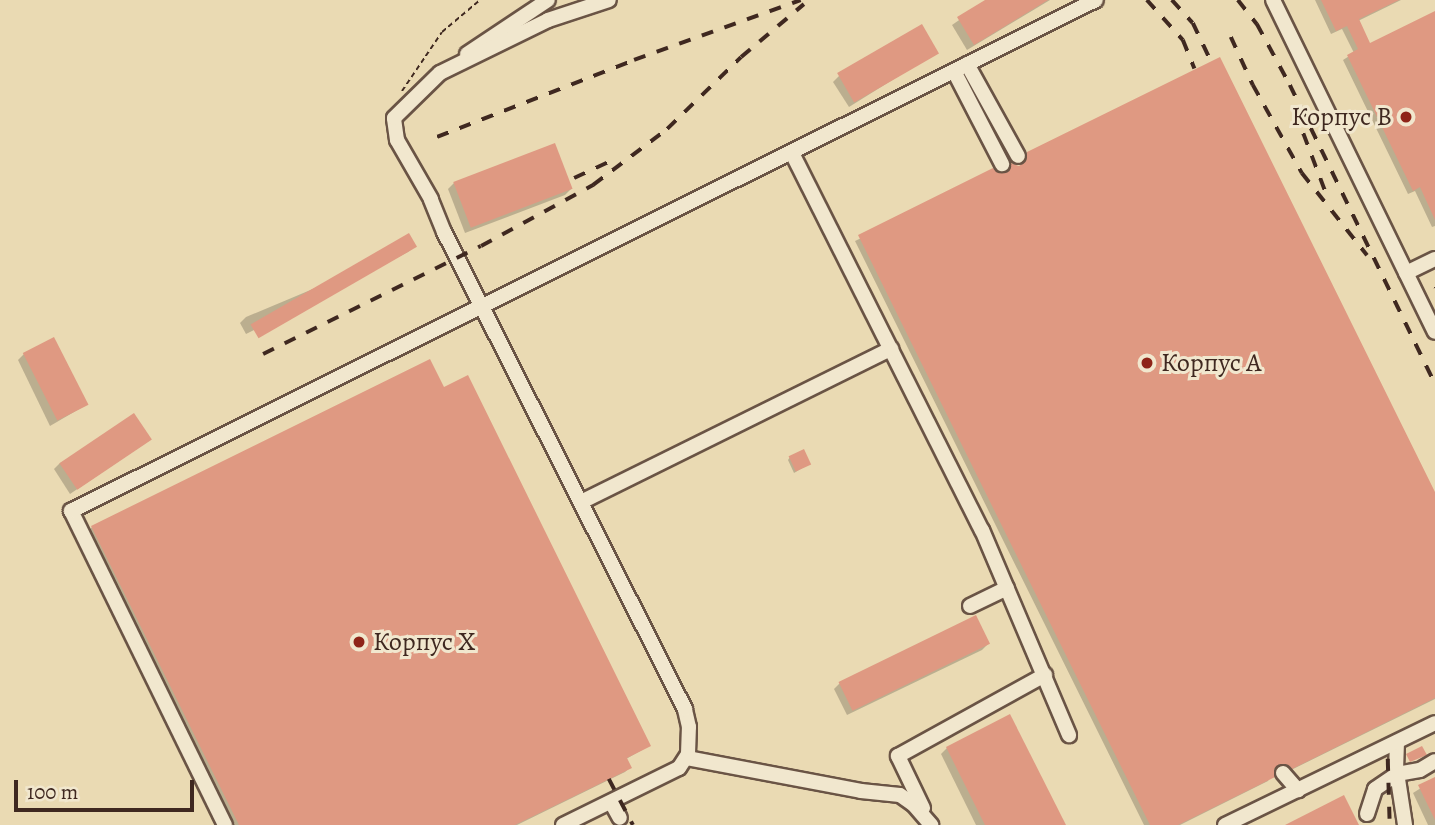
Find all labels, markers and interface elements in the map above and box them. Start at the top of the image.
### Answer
place label: Корпус В [1291,101,1392,133]
marker: Корпус В [1398,109,1414,125]
place label: Корпус А [1161,347,1261,379]
marker: Корпус А [1139,355,1155,371]
place label: Корпус Х [373,626,475,658]
marker: Корпус Х [351,634,367,650]
scale bar [18,766,198,810]
text: 100 m [27,778,78,806]

